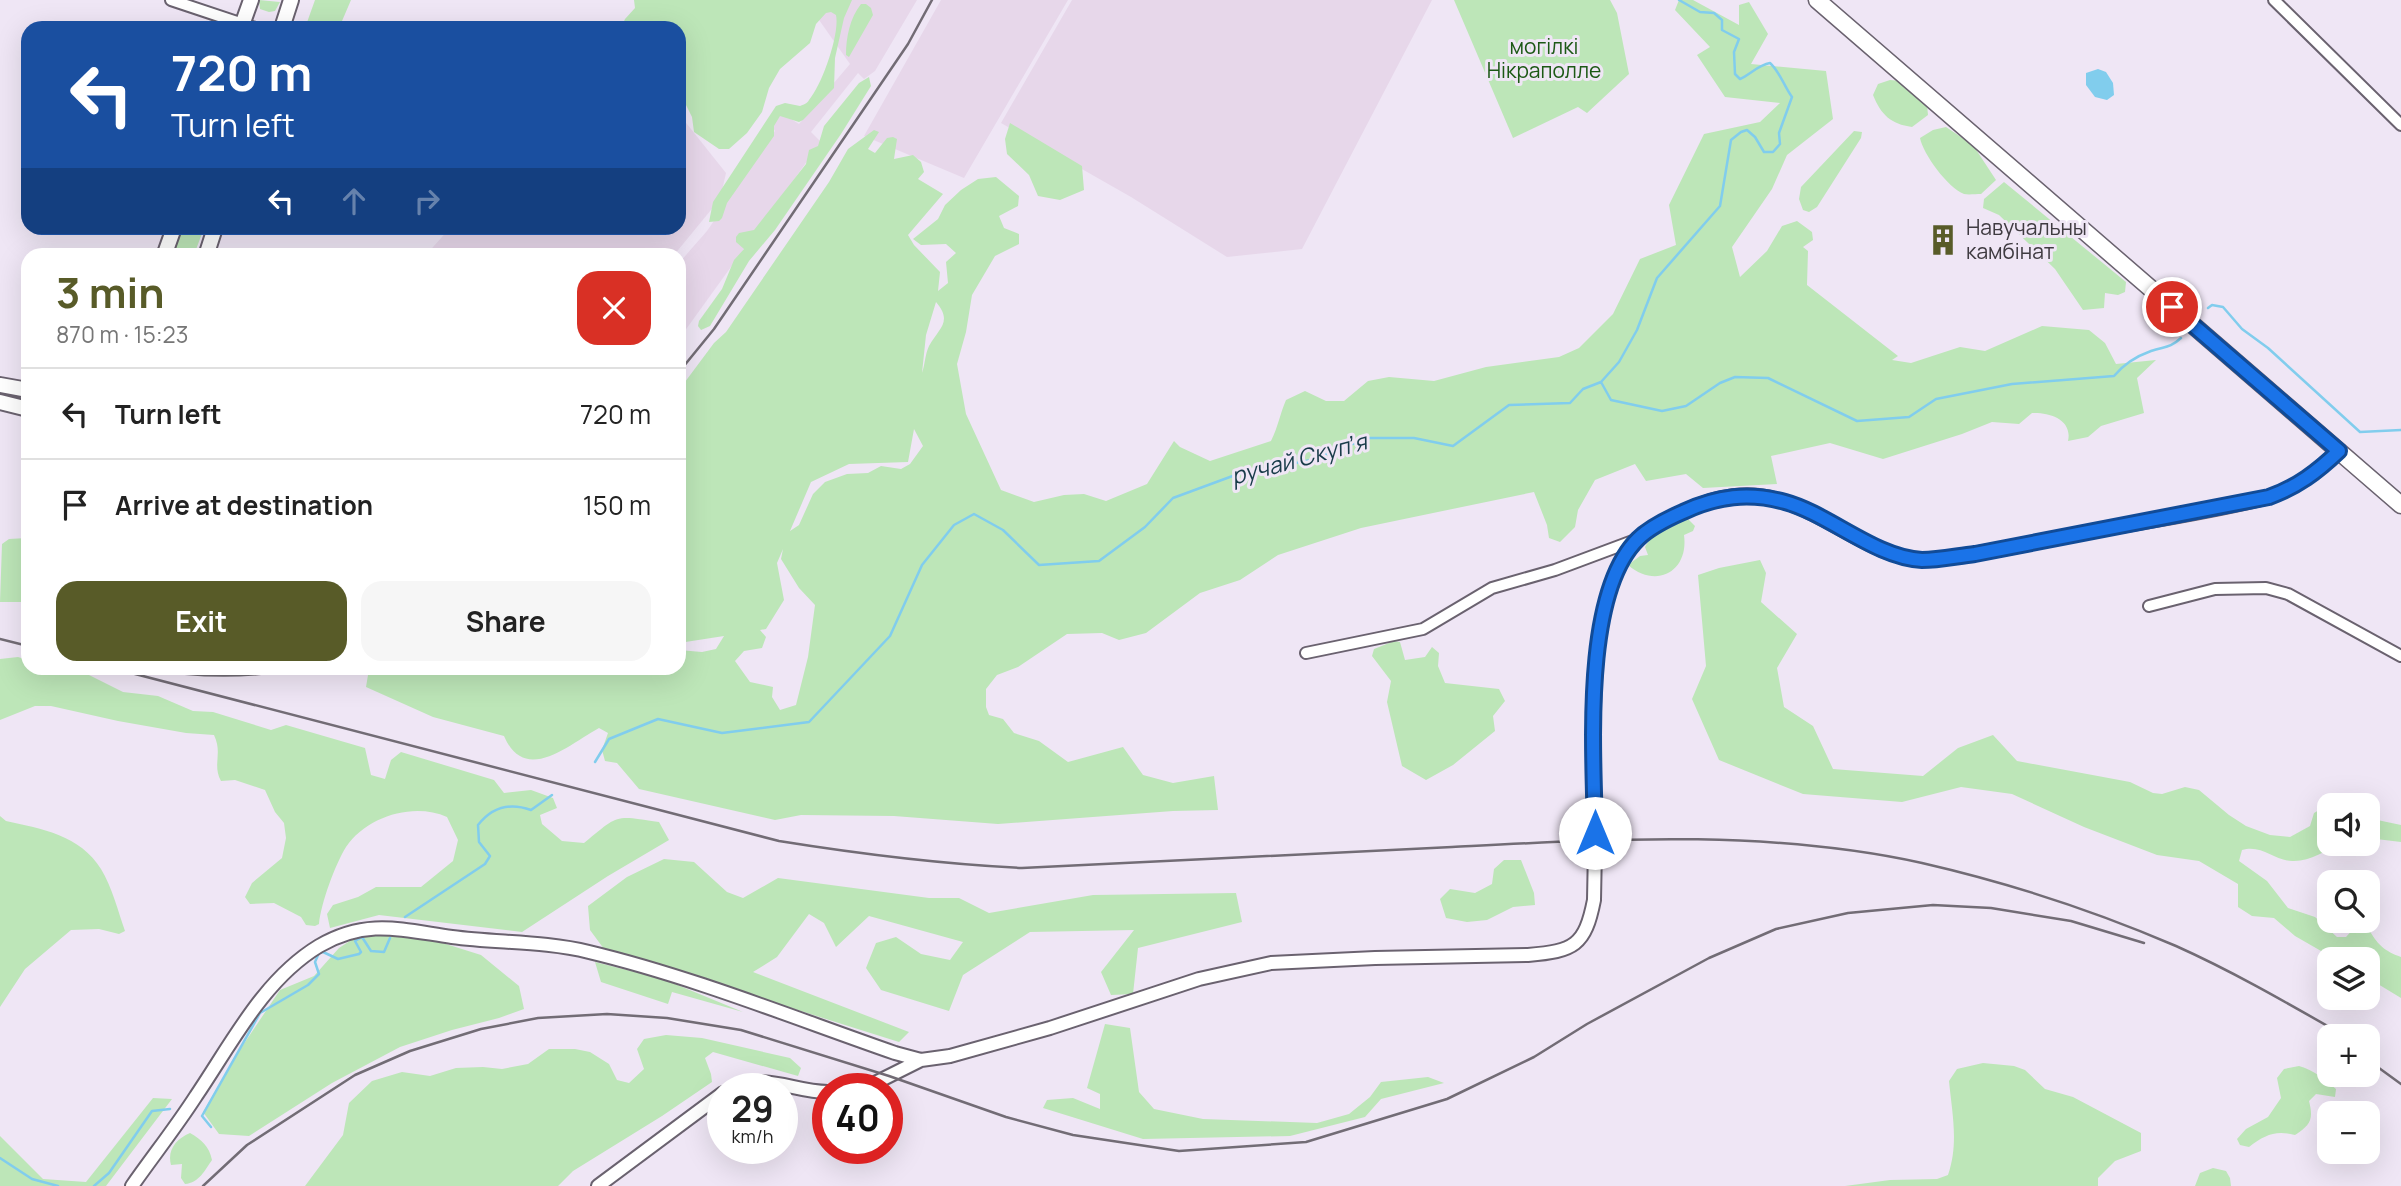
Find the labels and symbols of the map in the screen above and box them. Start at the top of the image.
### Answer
park label: могілкі Нікраполле [1487,32,1601,84]
place label: Навучальны камбінат [1966,213,2087,265]
building icon: Навучальны камбінат [1926,223,1960,257]
pin [2142,277,2202,337]
water label: ручай Скупʼя [1227,424,1372,491]
position arrow [1558,796,1632,870]
speed limit sign: 40 [812,1073,903,1164]

